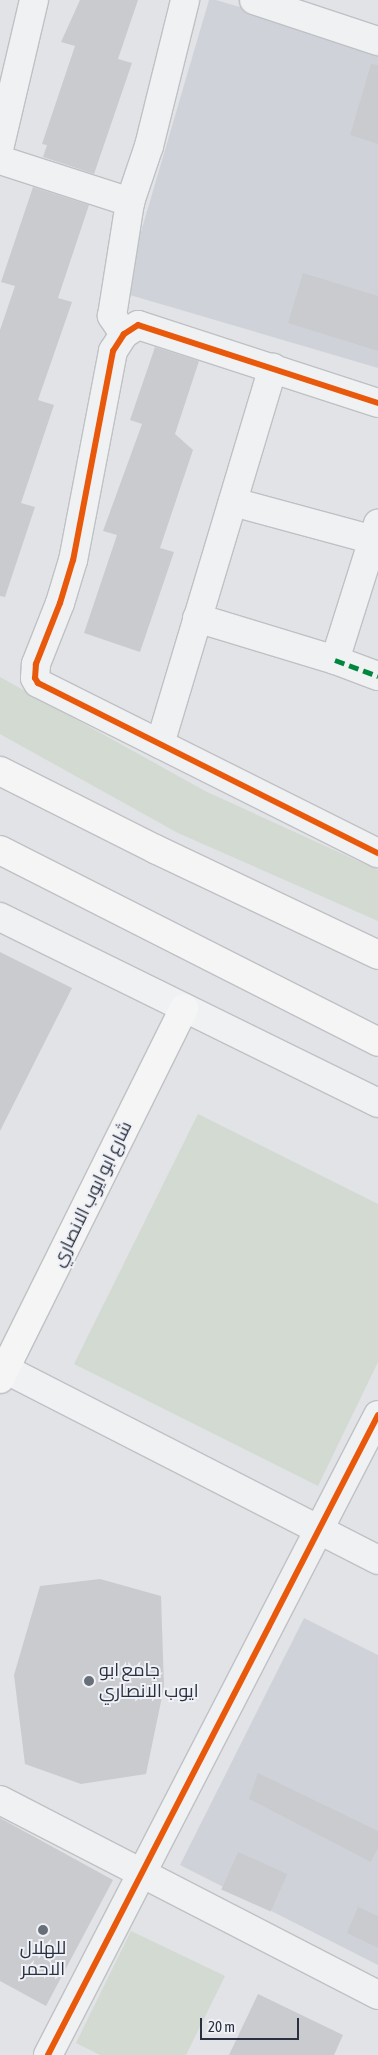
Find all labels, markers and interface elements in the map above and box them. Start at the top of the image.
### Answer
street label: شارع ابو ايوب الانصاري [47,1118,137,1270]
place label: جامع ابو ايوب الانصاري [99,1660,199,1702]
marker: جامع ابو ايوب الانصاري [83,1675,95,1687]
marker: للهلال الاحمر [37,1924,49,1936]
place label: للهلال الاحمر [20,1938,66,1980]
scale bar [203,2008,302,2040]
text: 20 m [208,2018,235,2035]

